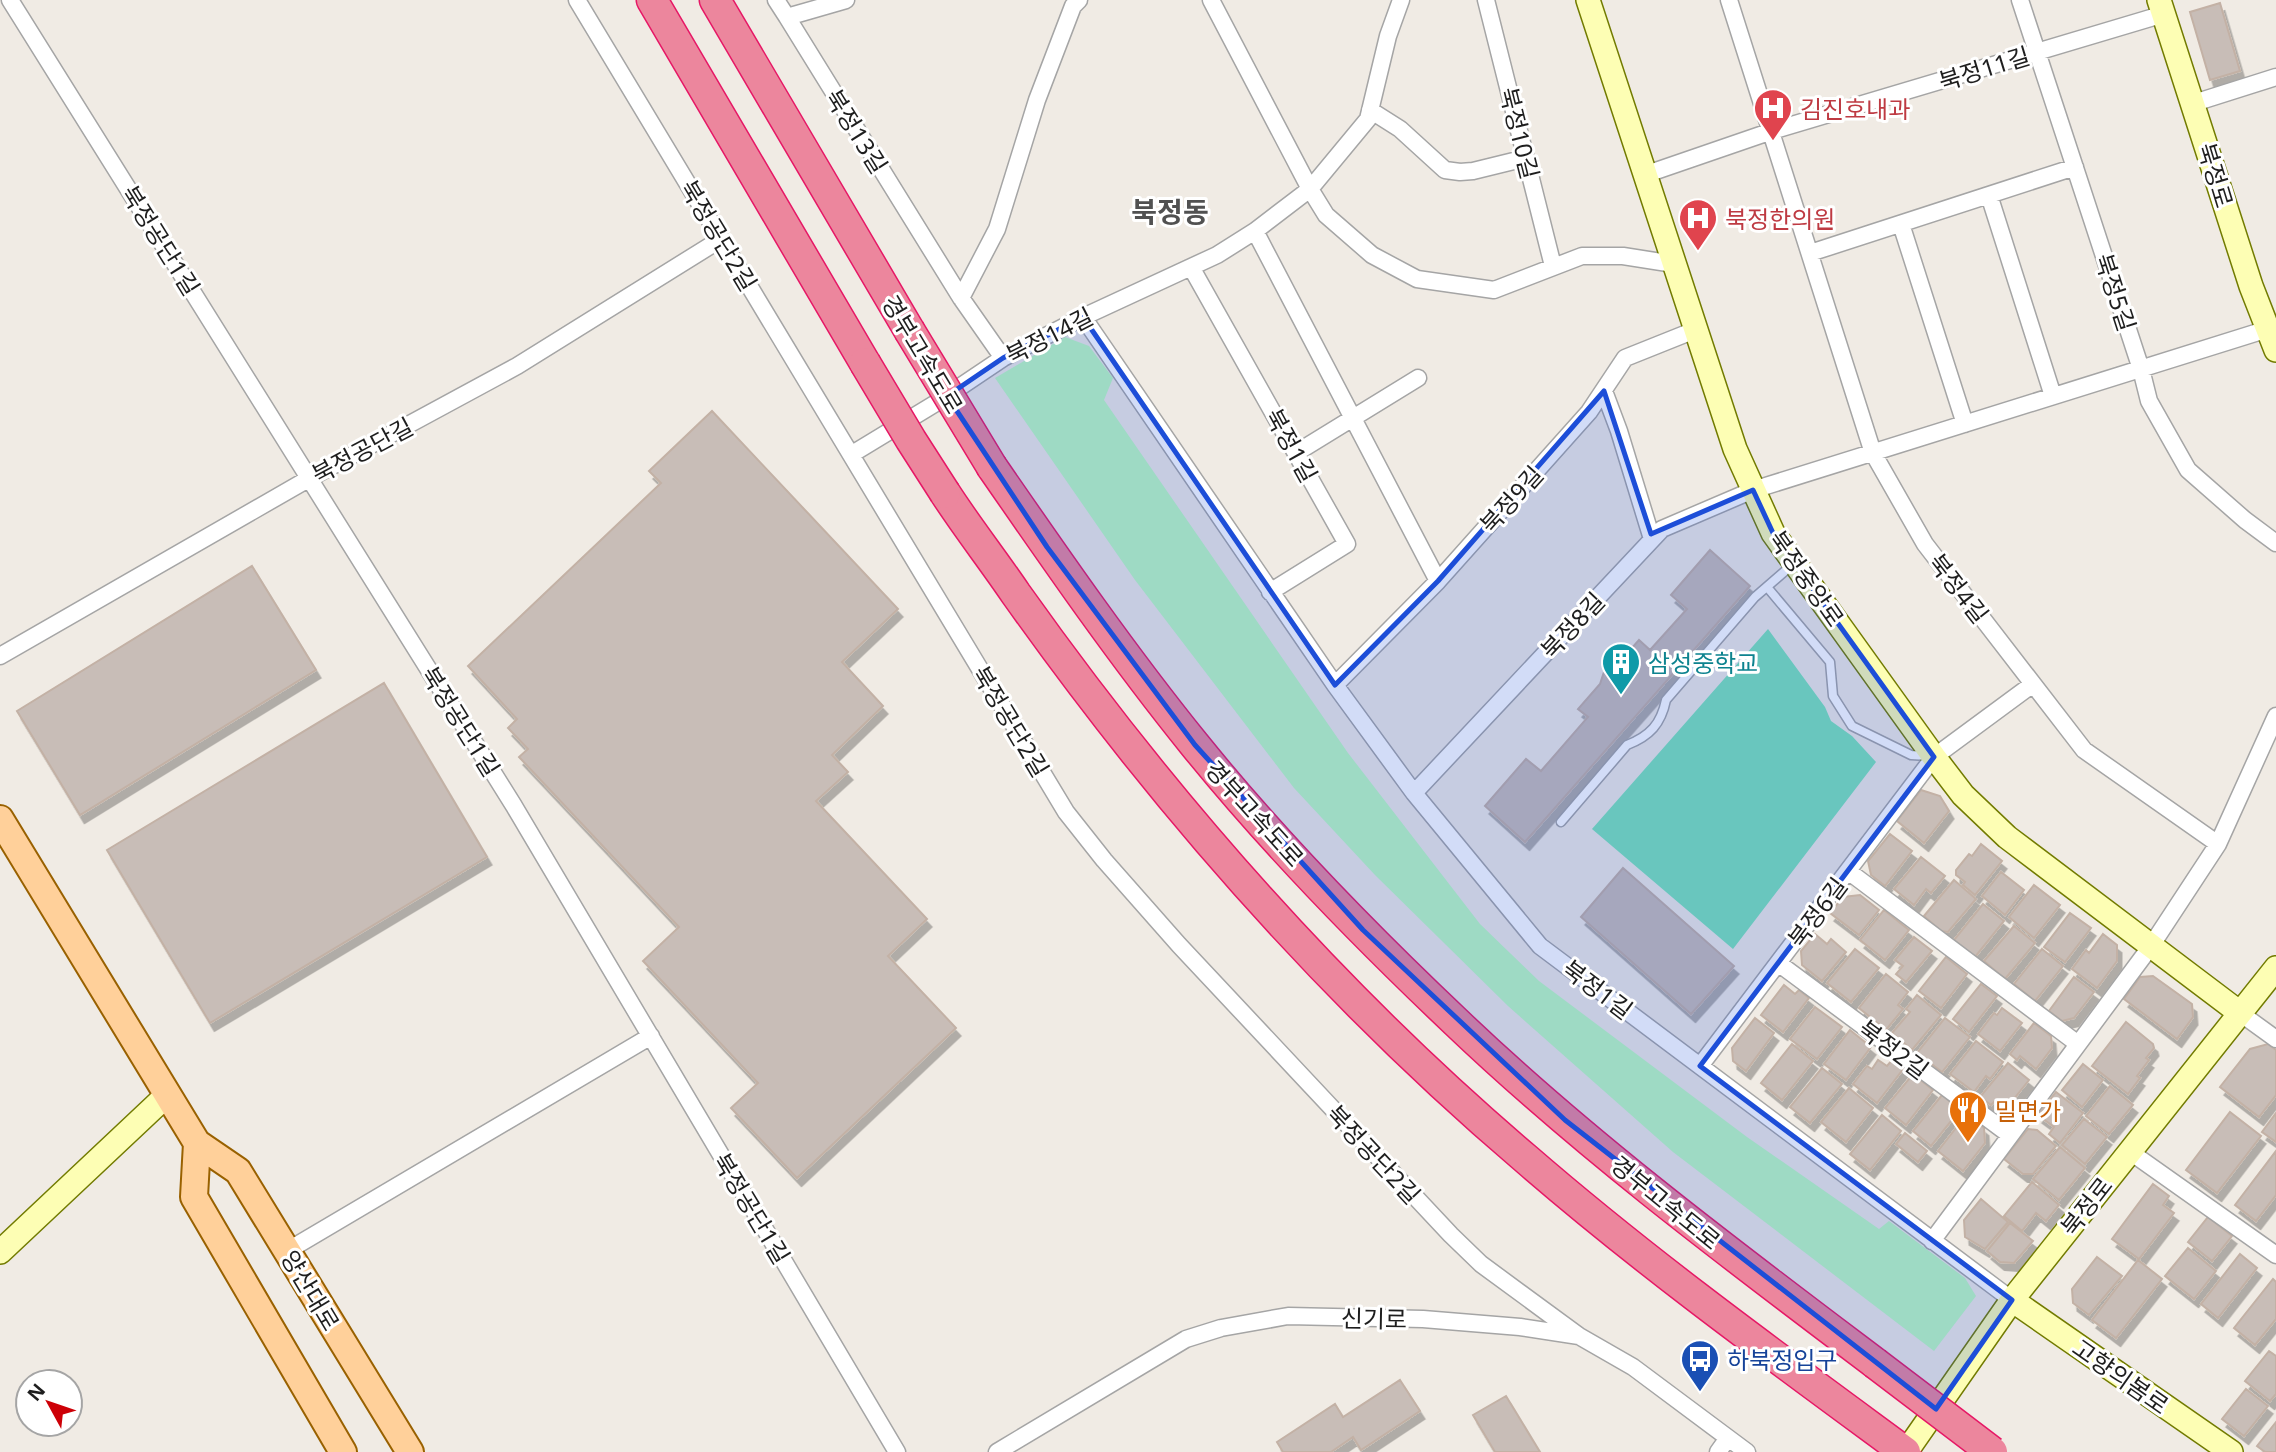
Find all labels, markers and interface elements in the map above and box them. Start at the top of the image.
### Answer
street label: 북정11길 [1934,39,2034,97]
street label: 북정13길 [818,83,896,179]
street label: 북정10길 [1493,84,1547,182]
hospital icon: 김진호내과 [1752,87,1794,142]
place label: 김진호내과 [1800,92,1910,125]
street label: 북정로 [2191,138,2241,212]
street label: 북정공단2길 [673,173,765,297]
street label: 북정공단1길 [114,179,208,301]
district label: 북정동 [1131,192,1209,230]
hospital icon: 북정한의원 [1677,197,1719,252]
place label: 북정한의원 [1725,202,1835,235]
street label: 북정5길 [2088,249,2144,335]
street label: 경부고속도로 [875,289,971,419]
street label: 북정14길 [1000,299,1098,371]
street label: 북정1길 [1258,402,1326,488]
street label: 북정공단길 [306,410,418,490]
street label: 북정9길 [1472,458,1550,540]
street label: 북정중앙로 [1762,523,1852,633]
street label: 북정4길 [1921,546,1997,630]
street label: 북정8길 [1533,585,1611,665]
building icon: 삼성중학교 [1600,641,1642,696]
place label: 삼성중학교 [1648,646,1758,679]
street label: 북정공단2길 [965,659,1057,783]
street label: 북정공단1길 [414,660,508,782]
street label: 경부고속도로 [1198,753,1312,873]
street label: 북정6길 [1780,870,1854,954]
street label: 북정1길 [1556,952,1640,1026]
street label: 북정2길 [1852,1012,1936,1086]
restaurant icon: 밀면가 [1947,1089,1989,1144]
place label: 밀면가 [1995,1094,2061,1127]
street label: 북정공단2길 [1320,1097,1428,1211]
street label: 북정공단1길 [706,1146,798,1270]
street label: 경부고속도로 [1604,1147,1728,1257]
street label: 북정로 [2053,1170,2119,1242]
street label: 양산대로 [274,1244,348,1336]
street label: 신기로 [1341,1301,1407,1335]
street label: 고향의봄로 [2066,1331,2176,1421]
bus stop icon: 하북정입구 [1679,1338,1721,1393]
place label: 하북정입구 [1727,1343,1837,1376]
north arrow [14,1368,84,1438]
text: N [21,1378,51,1406]

